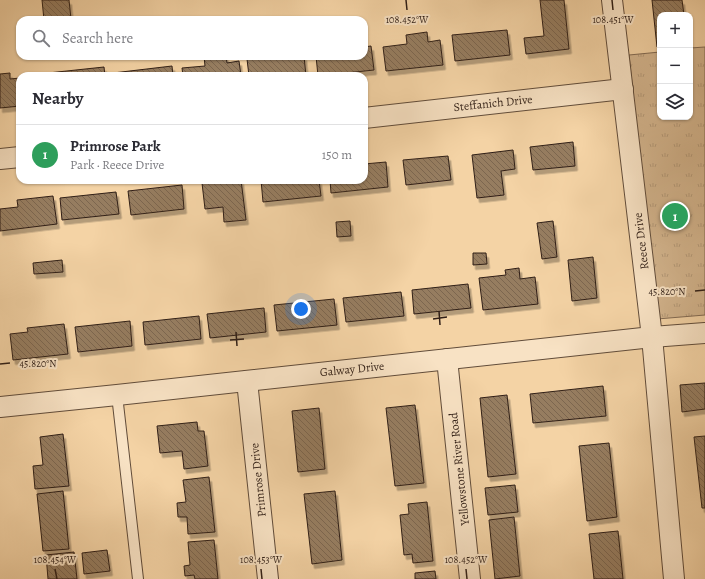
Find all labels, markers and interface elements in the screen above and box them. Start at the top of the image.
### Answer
map controls [657,12,693,120]
button: + [657,12,693,48]
text: 108.452°W [386,13,429,26]
text: 108.451°W [592,13,634,26]
search box [16,16,368,60]
icon: search [30,27,52,49]
text: Search here [62,28,133,48]
button: − [657,48,693,84]
button: layers [657,84,693,120]
text: Nearby [32,87,83,110]
street label: Steffanich Drive [453,91,533,115]
text: Primrose Park [70,136,161,156]
text: 1 [43,146,47,163]
text: 150 m [322,146,352,163]
text: Park · Reece Drive [70,156,164,173]
pin: 1 [662,201,688,231]
street label: Reece Drive [630,212,652,270]
text: 45.820°N [648,285,686,298]
your location [291,299,311,319]
text: 45.820°N [19,357,57,370]
street label: Galway Drive [319,358,385,380]
street label: Yellowstone River Road [445,411,473,527]
street label: Primrose Drive [246,442,270,518]
text: 108.454°W [34,553,77,566]
text: 108.453°W [240,553,283,566]
text: 108.452°W [445,553,488,566]

